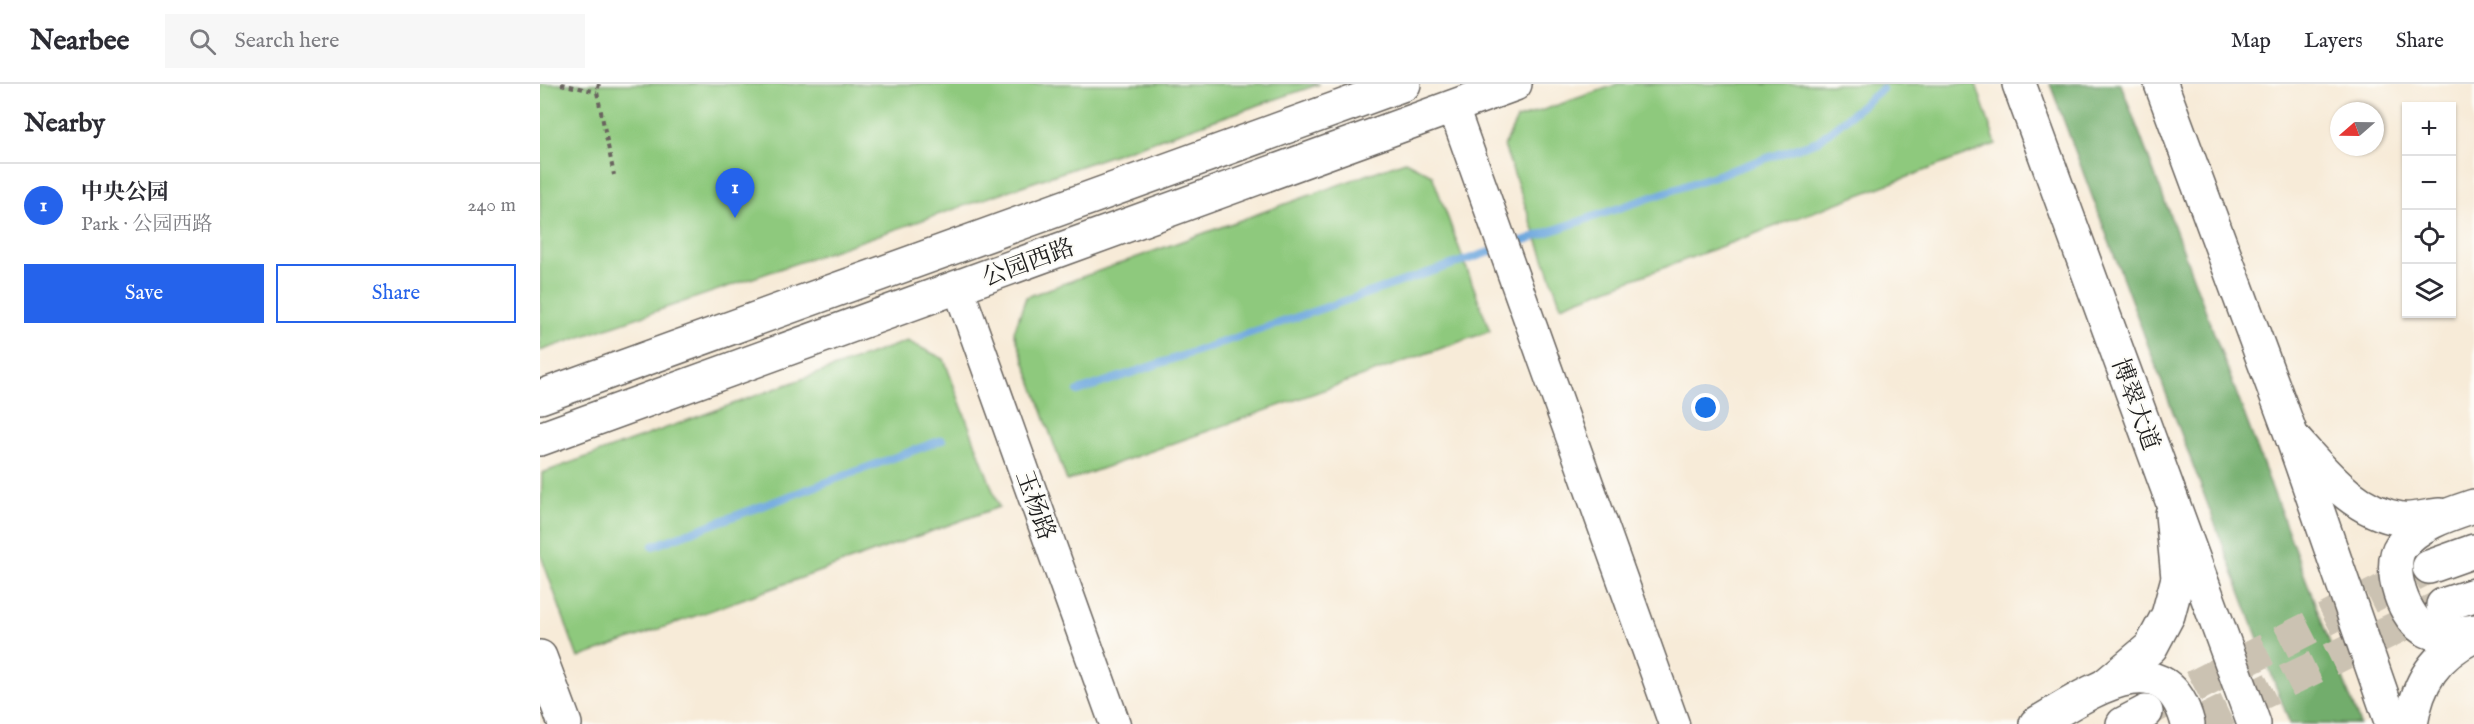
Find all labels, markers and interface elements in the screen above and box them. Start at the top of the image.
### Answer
search box [165,14,585,68]
text: Nearbee [30,24,129,59]
icon: search [186,25,219,58]
text: Search here [234,27,339,55]
text: Map [2231,28,2271,55]
text: Layers [2304,28,2363,55]
text: Share [2396,28,2444,55]
north arrow [2330,102,2384,156]
map controls [2402,102,2456,318]
button: + [2402,102,2456,156]
text: Nearby [24,107,105,140]
button: − [2402,156,2456,210]
pin: 1 [716,168,754,218]
text: 中央公园 [81,179,169,207]
text: 1 [40,193,47,218]
text: 240 m [467,193,516,218]
button: locate [2402,210,2456,264]
text: Park · 公园西路 [81,212,212,237]
street label: 公园西路 [978,232,1079,294]
button: Save [24,264,264,323]
button: Share [276,264,516,323]
button: layers [2402,264,2456,318]
street label: 博翠大道 [2104,354,2166,455]
your location [1691,393,1720,422]
street label: 玉杨路 [1008,466,1061,545]

